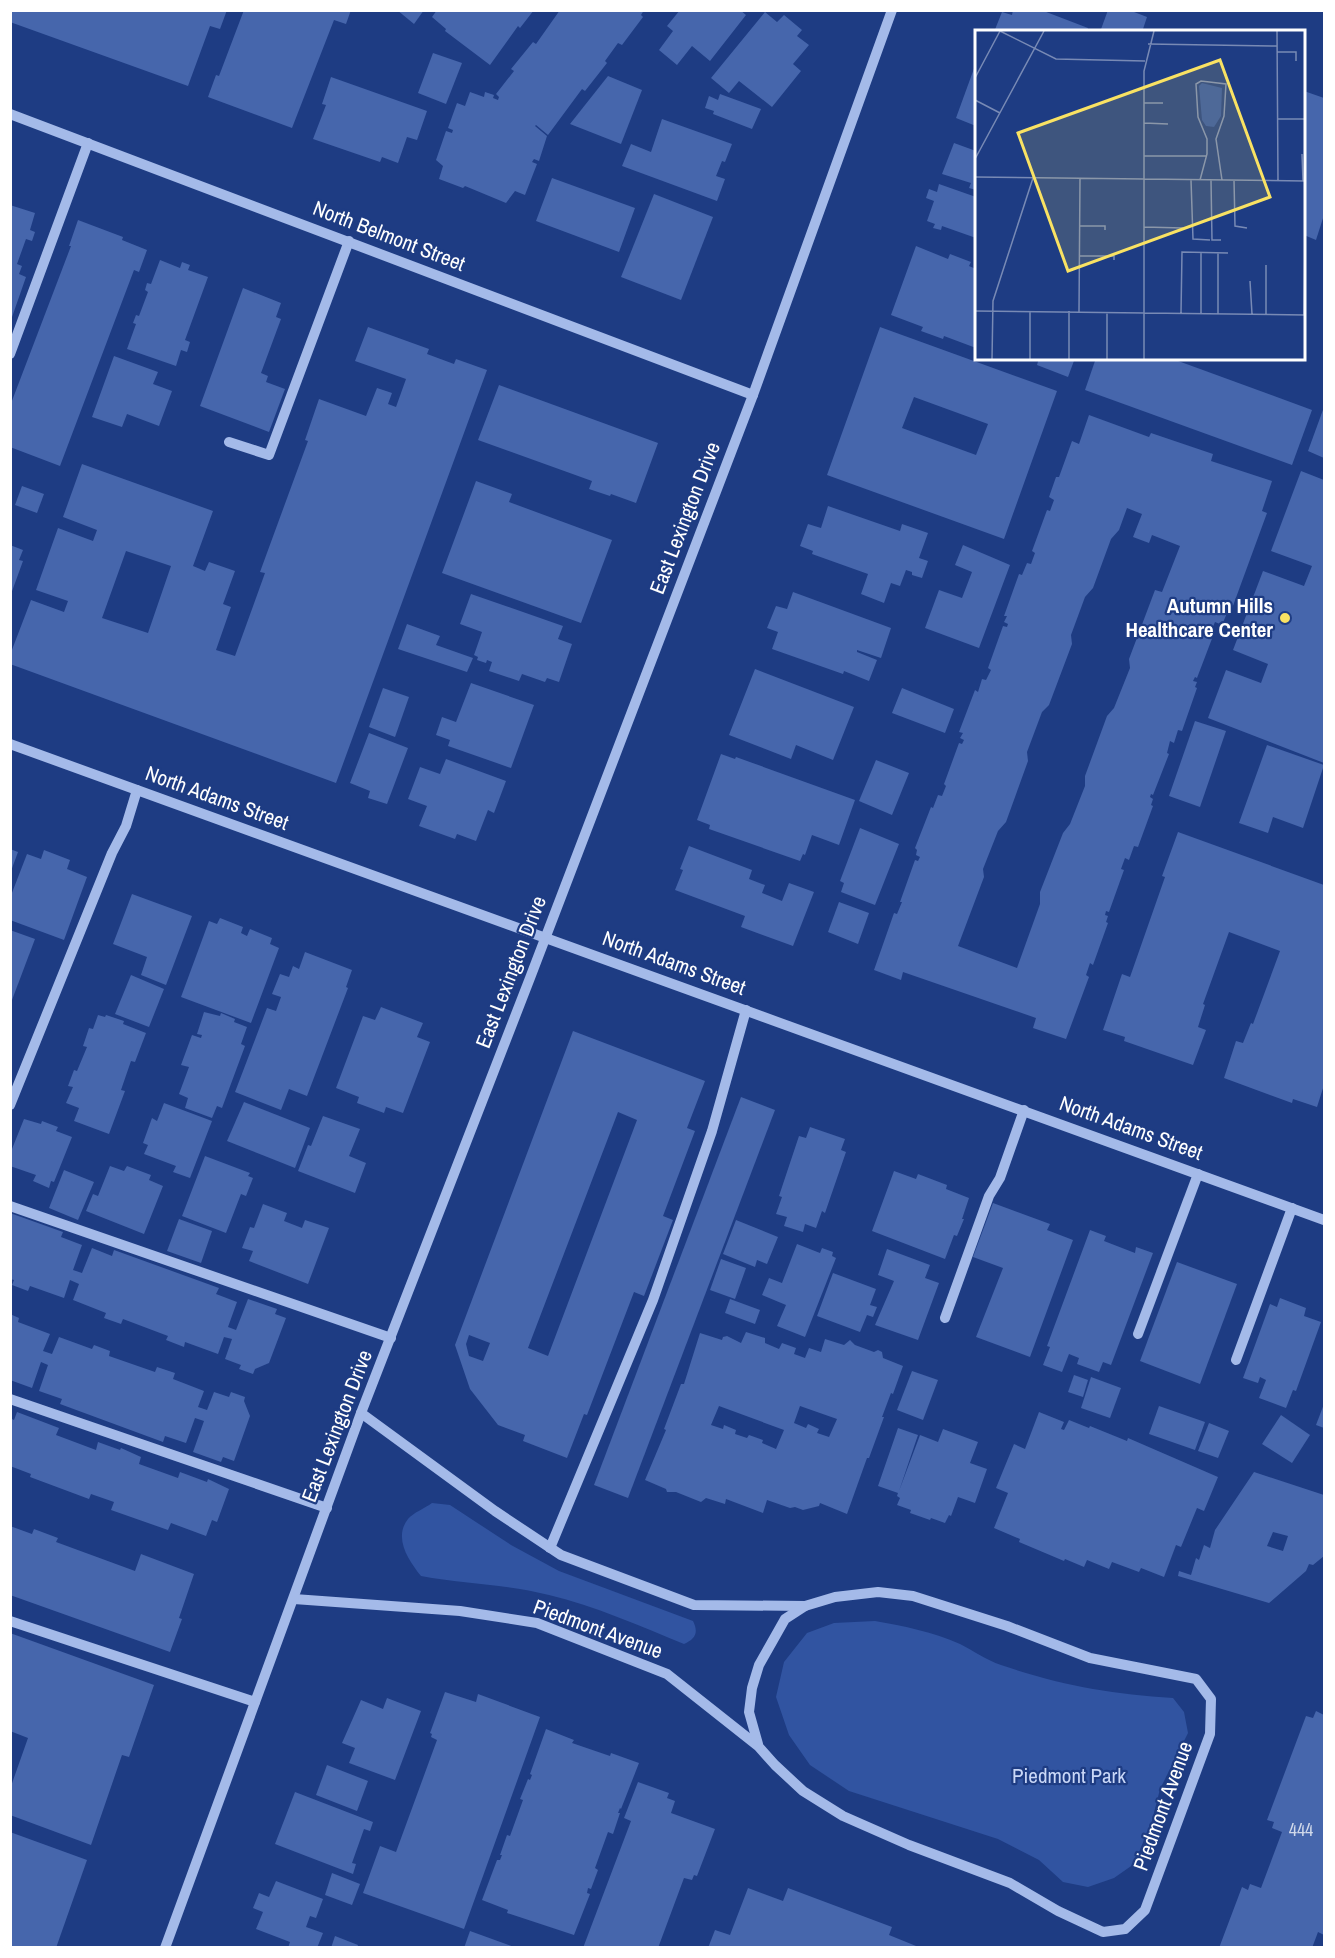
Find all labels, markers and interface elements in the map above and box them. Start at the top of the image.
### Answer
inset map [975,30,1305,360]
street label: North Belmont Street [309,193,470,278]
street label: East Lexington Drive [642,438,727,598]
place label: Autumn Hills Healthcare Center [1126,591,1273,644]
marker: Autumn Hills Healthcare Center [1278,611,1292,625]
street label: North Adams Street [142,758,293,837]
street label: East Lexington Drive [468,892,553,1052]
street label: North Adams Street [599,923,750,1002]
street label: North Adams Street [1056,1088,1207,1167]
street label: East Lexington Drive [294,1346,379,1506]
street label: Piedmont Avenue [529,1592,667,1665]
street label: Piedmont Avenue [1126,1737,1199,1875]
park label: Piedmont Park [1012,1761,1126,1790]
house number: 444 [1289,1817,1313,1842]

